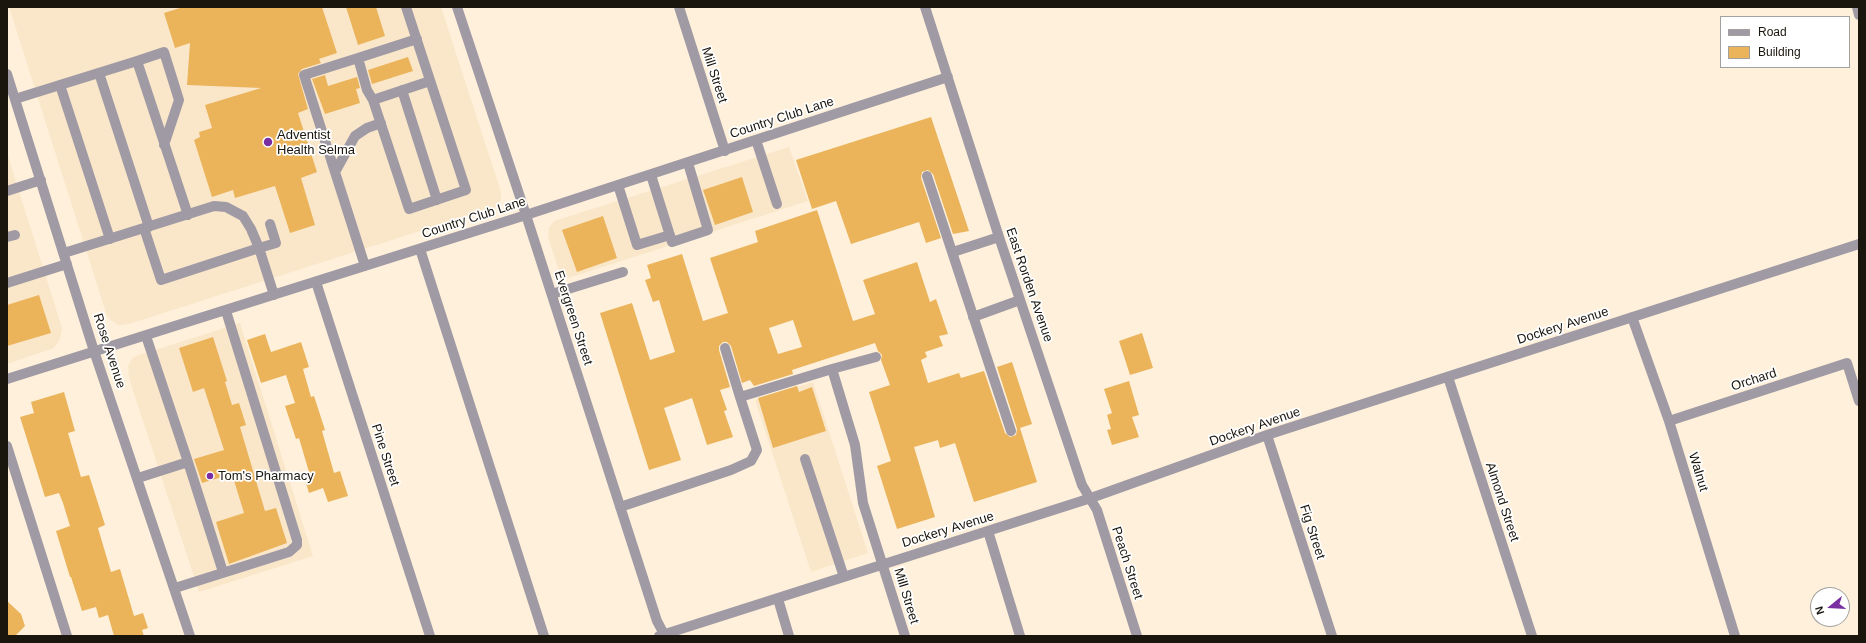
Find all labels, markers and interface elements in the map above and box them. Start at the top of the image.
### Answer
legend [1720,16,1850,68]
text: Road [1758,25,1787,39]
street label: Mill Street [698,45,730,105]
text: Building [1758,45,1801,59]
street label: Country Club Lane [728,94,836,142]
place label: Adventist Health Selma [277,127,355,158]
marker: Adventist Health Selma [262,136,274,148]
street label: Country Club Lane [420,194,528,242]
street label: East Rorden Avenue [1002,226,1056,344]
street label: Evergreen Street [550,269,596,367]
street label: Dockery Avenue [1515,304,1611,348]
street label: Rose Avenue [90,312,128,390]
street label: Orchard [1729,365,1779,395]
street label: Dockery Avenue [1207,404,1303,450]
street label: Pine Street [368,422,402,488]
street label: Walnut [1685,451,1711,493]
street label: Almond Street [1482,460,1522,544]
place label: Tom's Pharmacy [218,468,314,484]
marker: Tom's Pharmacy [205,471,215,481]
street label: Fig Street [1296,503,1328,561]
street label: Dockery Avenue [900,509,996,551]
street label: Peach Street [1108,525,1146,601]
street label: Mill Street [890,566,922,626]
north arrow [1810,587,1850,627]
text: N [1813,605,1826,616]

